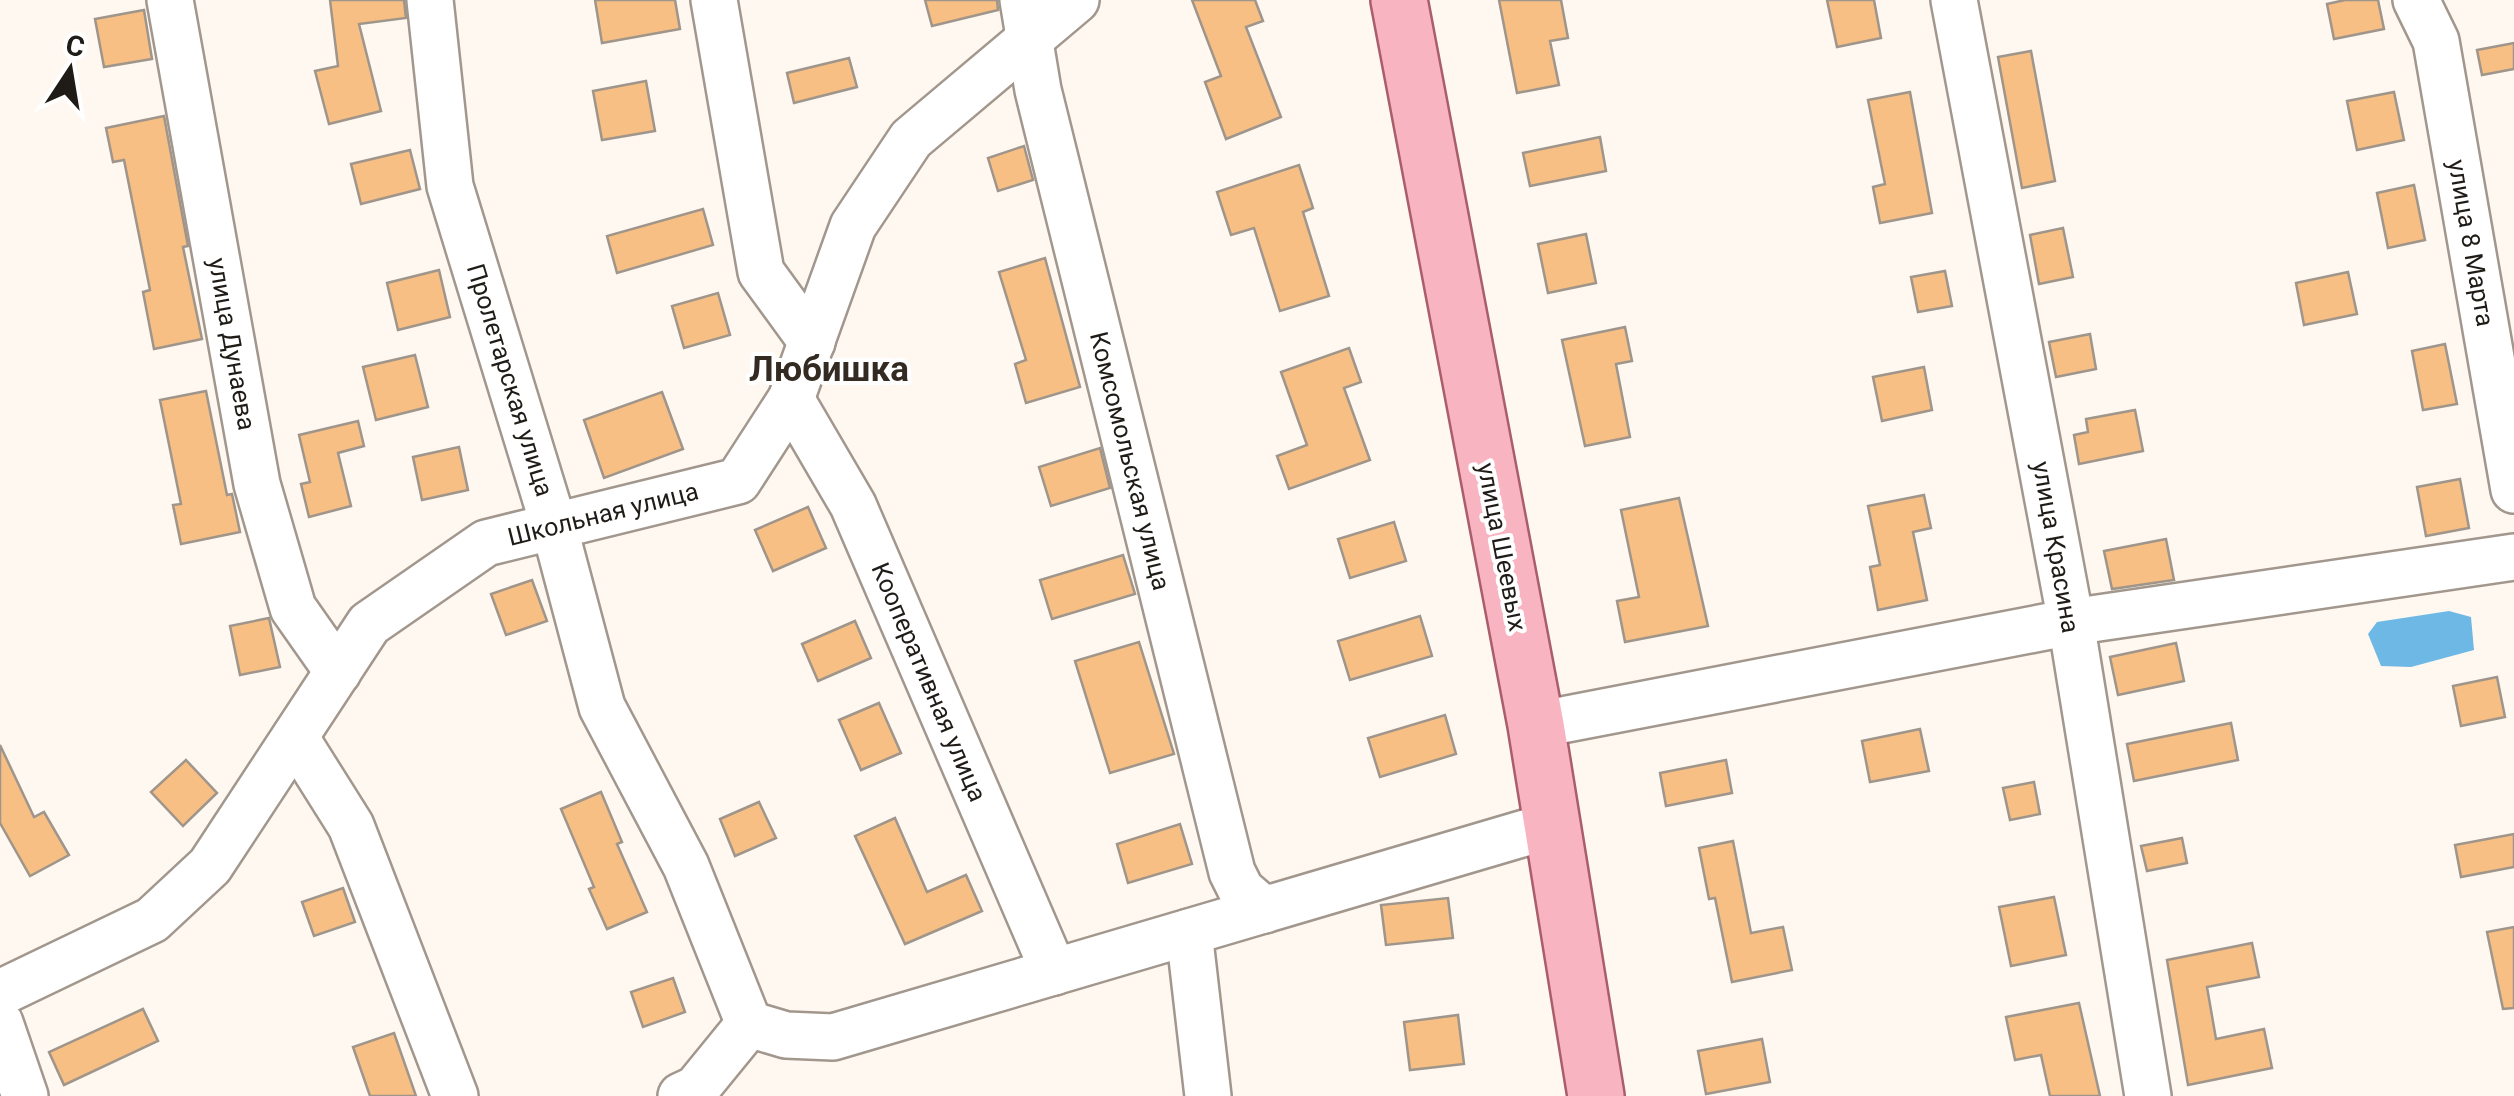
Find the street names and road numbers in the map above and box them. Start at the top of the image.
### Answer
street label: улица 8 Марта [2442,157,2500,329]
street label: улица Дунаева [203,255,261,433]
street label: Пролетарская улица [461,260,559,500]
street label: Комсомольская улица [1084,329,1176,593]
street label: улица Красина [2027,459,2085,635]
street label: улица Шеевых [1471,460,1533,634]
street label: Школьная улица [505,476,701,552]
street label: Кооперативная улица [866,558,992,806]

